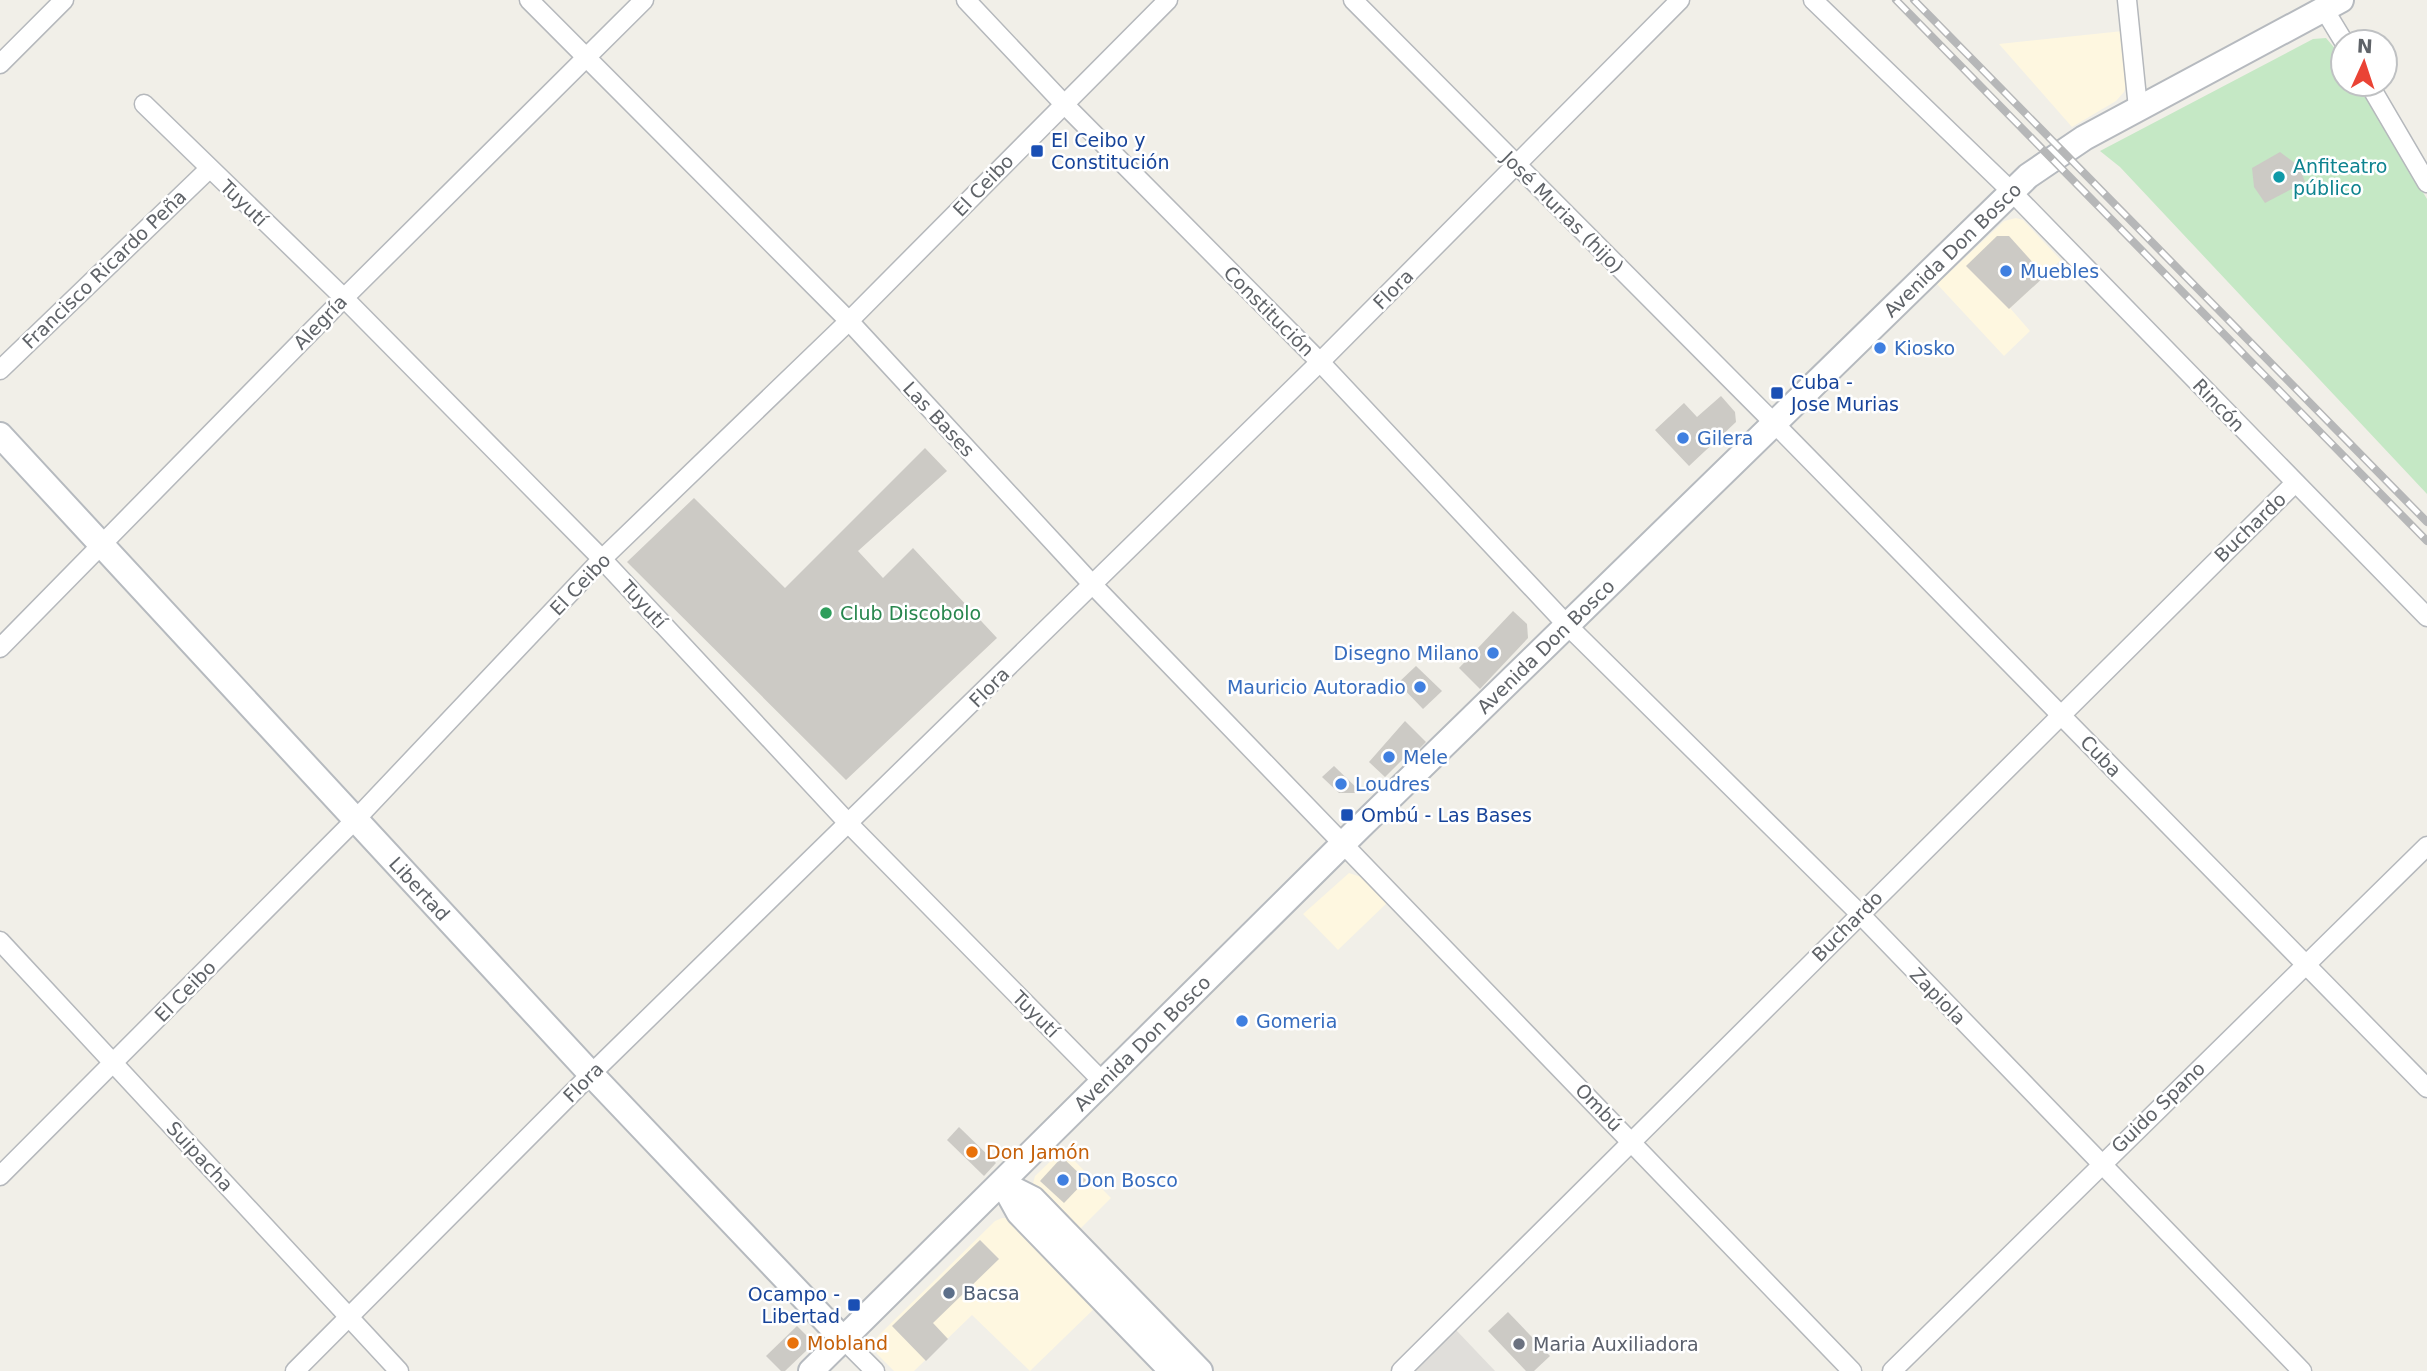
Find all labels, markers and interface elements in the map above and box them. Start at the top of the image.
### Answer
north arrow [2329,28,2399,98]
text: N [2356,35,2373,57]
place label: El Ceibo y Constitución [1051,129,1169,173]
marker: El Ceibo y Constitución [1029,143,1045,159]
street label: José Murias (hijo) [1497,146,1628,277]
street label: El Ceibo [948,150,1018,220]
place label: Anfiteatro público [2293,155,2387,199]
marker: Anfiteatro público [2271,169,2287,185]
street label: Tuyutí [215,175,273,231]
street label: Avenida Don Bosco [1879,178,2026,321]
street label: Francisco Ricardo Peña [18,185,190,353]
place label: Muebles [2020,260,2099,282]
street label: Constitución [1219,261,1319,361]
marker: Muebles [1998,263,2014,279]
street label: Flora [1368,264,1418,314]
street label: Alegría [289,290,351,354]
place label: Kiosko [1894,337,1955,359]
marker: Kiosko [1872,340,1888,356]
place label: Cuba - Jose Murias [1790,371,1899,415]
street label: Rincón [2189,374,2249,436]
street label: Las Bases [899,377,979,461]
marker: Cuba - Jose Murias [1769,385,1785,401]
place label: Gilera [1697,427,1753,449]
marker: Gilera [1675,430,1691,446]
street label: Buchardo [2210,488,2290,566]
street label: El Ceibo [545,549,615,619]
street label: Avenida Don Bosco [1472,574,1619,718]
street label: Tuyutí [616,575,672,633]
place label: Club Discobolo [840,602,981,624]
marker: Club Discobolo [818,605,834,621]
place label: Disegno Milano [1333,642,1479,664]
marker: Disegno Milano [1485,645,1501,661]
street label: Flora [964,662,1014,712]
place label: Mauricio Autoradio [1227,676,1406,698]
marker: Mauricio Autoradio [1412,679,1428,695]
street label: Cuba [2076,731,2126,781]
place label: Mele [1403,746,1448,768]
marker: Mele [1381,749,1397,765]
place label: Loudres [1355,773,1430,795]
marker: Loudres [1333,776,1349,792]
place label: Ombú - Las Bases [1361,804,1532,826]
marker: Ombú - Las Bases [1339,807,1355,823]
street label: Libertad [385,852,454,925]
street label: Buchardo [1807,886,1887,966]
street label: El Ceibo [150,956,220,1026]
street label: Zapiola [1906,963,1970,1029]
street label: Avenida Don Bosco [1069,971,1215,1115]
street label: Tuyutí [1007,985,1064,1042]
place label: Gomeria [1256,1010,1337,1032]
marker: Gomeria [1234,1013,1250,1029]
street label: Flora [558,1057,608,1107]
street label: Guido Spano [2107,1057,2209,1157]
street label: Ombú [1571,1079,1627,1135]
street label: Suipacha [162,1117,238,1195]
place label: Don Jamón [986,1141,1090,1163]
marker: Don Jamón [964,1144,980,1160]
place label: Don Bosco [1077,1169,1178,1191]
marker: Don Bosco [1055,1172,1071,1188]
place label: Bacsa [963,1282,1020,1304]
place label: Ocampo - Libertad [748,1283,840,1327]
marker: Bacsa [941,1285,957,1301]
marker: Ocampo - Libertad [846,1297,862,1313]
place label: Mobland [807,1332,888,1354]
place label: Maria Auxiliadora [1533,1333,1699,1355]
marker: Mobland [785,1335,801,1351]
marker: Maria Auxiliadora [1511,1336,1527,1352]

